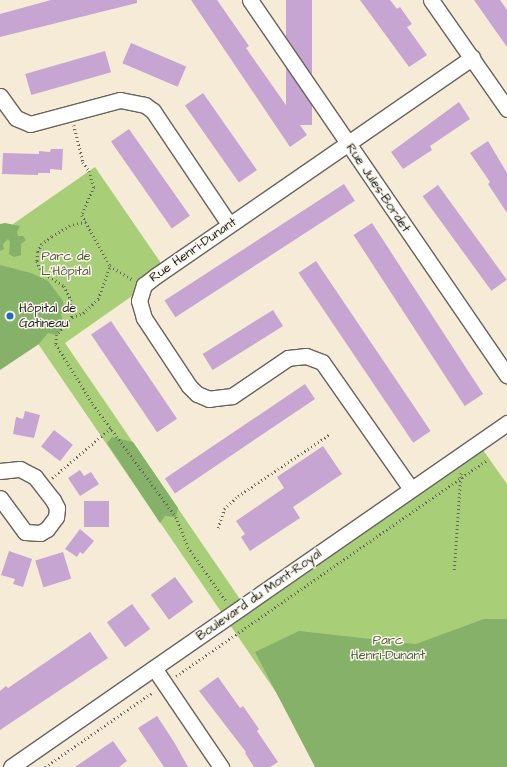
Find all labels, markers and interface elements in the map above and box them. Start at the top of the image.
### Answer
street label: Rue Jules-Bordet [342,141,414,235]
street label: Rue Henri-Dunant [147,214,239,286]
park label: Parc de L'Hôpital [41,249,91,280]
place label: Hôpital de Gatineau [19,301,76,332]
marker: Hôpital de Gatineau [4,310,16,322]
street label: Boulevard du Mont-Royal [193,546,325,644]
park label: Parc Henri-Dunant [351,633,425,664]

